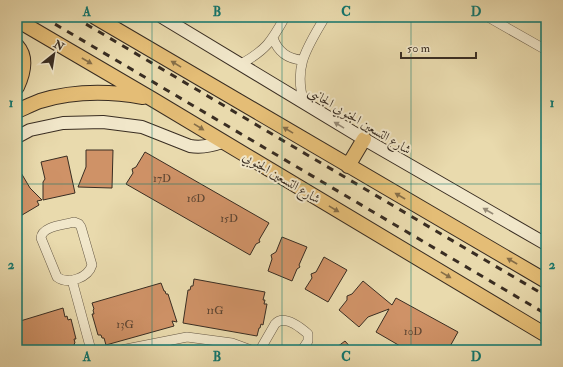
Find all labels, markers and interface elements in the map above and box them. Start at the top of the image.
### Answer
text: A [82,4,92,20]
text: B [213,4,221,20]
text: C [341,4,351,20]
text: D [471,4,482,20]
north arrow [34,34,74,74]
scale bar [401,34,476,60]
text: N [50,37,67,54]
text: 50 m [407,41,431,56]
one-way arrow [81,57,93,64]
one-way arrow [170,61,182,68]
street label: شارع التسعين الجنوبي الجانبى [303,84,414,161]
text: 1 [9,95,14,111]
text: 1 [550,95,555,111]
one-way arrow [333,121,345,128]
one-way arrow [193,124,205,131]
one-way arrow [282,127,294,134]
street label: شارع التسعين الجنوبي [238,148,323,210]
house number: 17D [153,172,171,185]
house number: 16D [187,192,205,205]
one-way arrow [394,193,406,200]
one-way arrow [328,205,340,212]
one-way arrow [482,208,494,214]
house number: 15D [220,212,238,225]
text: 2 [8,257,15,273]
text: 2 [549,257,556,273]
one-way arrow [506,258,518,265]
one-way arrow [440,272,452,279]
house number: 11G [206,304,224,317]
house number: 13G [116,318,134,331]
house number: 10D [404,325,422,338]
text: A [82,349,92,365]
text: B [213,349,221,365]
text: C [341,349,351,365]
text: D [471,349,482,365]

